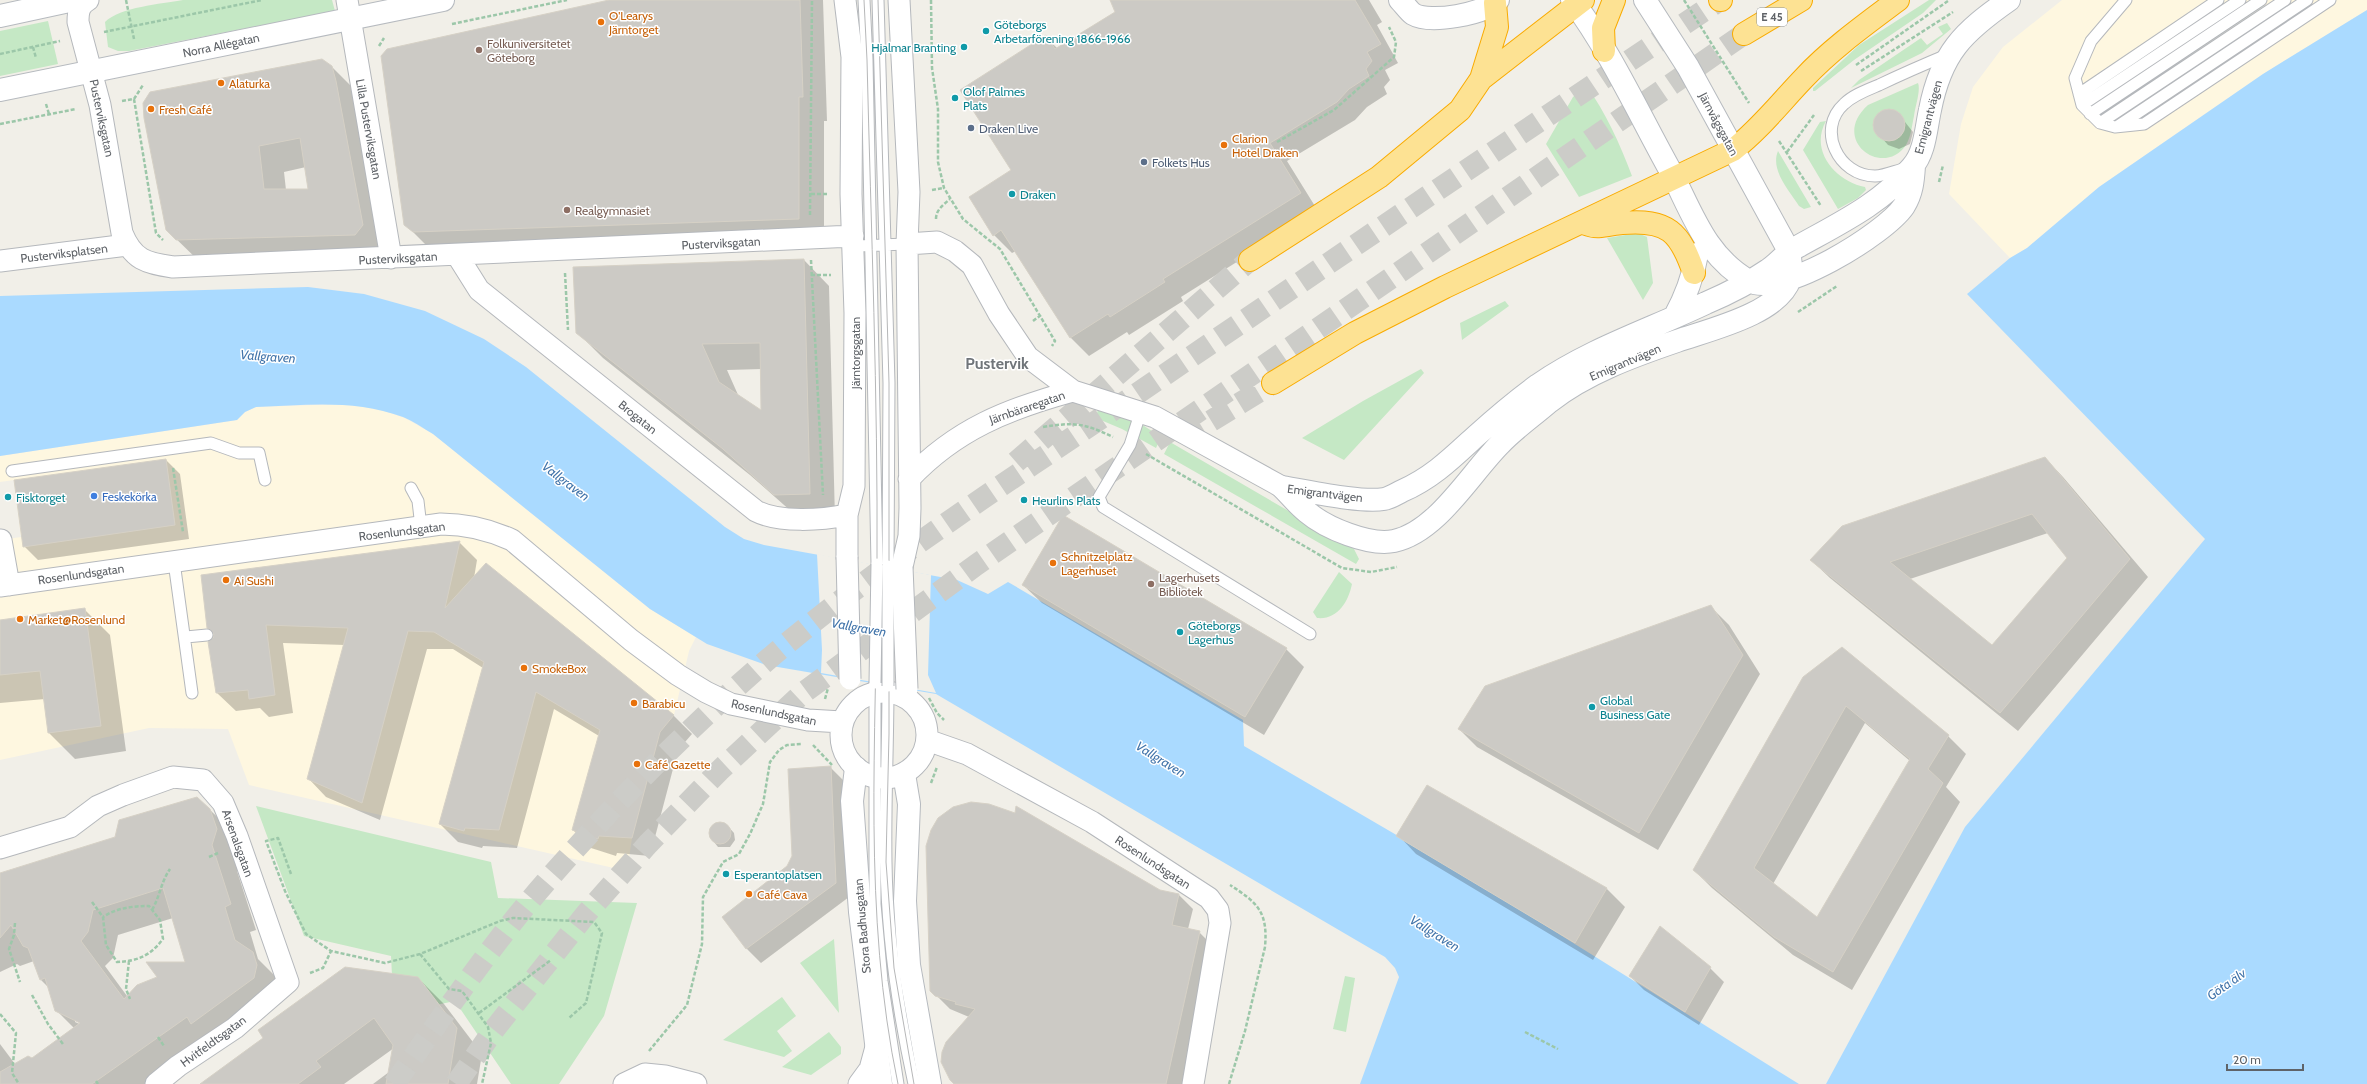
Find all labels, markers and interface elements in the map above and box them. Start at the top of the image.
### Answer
place label: O'Learys Järntorget [608,8,659,37]
road number: E 45 [1757,8,1787,26]
marker: O'Learys Järntorget [596,17,606,27]
place label: Göteborgs Arbetarförening 1866-1966 [994,17,1131,46]
marker: Göteborgs Arbetarförening 1866-1966 [981,26,991,36]
street label: Norra Allégatan [181,29,261,60]
place label: Folkuniversitetet Göteborg [487,36,571,65]
place label: Hjalmar Branting [871,40,957,55]
marker: Hjalmar Branting [959,42,969,52]
marker: Folkuniversitetet Göteborg [474,45,484,55]
place label: Alaturka [229,76,270,91]
street label: Pusterviksgatan [86,78,118,158]
marker: Alaturka [216,78,226,88]
street label: Lilla Pusterviksgatan [353,78,385,181]
street label: Emigrantvägen [1911,78,1945,156]
place label: Olof Palmes Plats [963,84,1025,113]
street label: Järnvågsgatan [1696,89,1742,159]
marker: Olof Palmes Plats [950,93,960,103]
place label: Fresh Café [159,102,212,117]
marker: Fresh Café [146,104,156,114]
place label: Draken Live [979,121,1038,136]
marker: Draken Live [966,123,976,133]
place label: Clarion Hotel Draken [1232,131,1299,160]
marker: Clarion Hotel Draken [1219,140,1229,150]
place label: Folkets Hus [1152,155,1210,170]
marker: Folkets Hus [1139,157,1149,167]
place label: Draken [1020,187,1056,202]
marker: Draken [1007,189,1017,199]
place label: Realgymnasiet [575,203,649,218]
marker: Realgymnasiet [562,205,572,215]
street label: Pusterviksgatan [681,233,761,253]
street label: Pusterviksplatsen [20,240,109,266]
street label: Pusterviksgatan [358,248,438,268]
street label: Järntorgsgatan [848,316,863,390]
street label: Emigrantvägen [1587,340,1663,384]
water label: Vallgraven [240,346,296,366]
district label: Pustervik [965,354,1029,373]
street label: Järnbäraregatan [986,387,1067,427]
street label: Brogatan [616,397,661,437]
water label: Vallgraven [539,458,593,504]
street label: Emigrantvägen [1286,481,1364,505]
place label: Feskekörka [102,489,157,504]
place label: Fisktorget [16,490,66,505]
marker: Feskekörka [89,491,99,501]
marker: Fisktorget [3,492,13,502]
place label: Heurlins Plats [1032,493,1101,508]
marker: Heurlins Plats [1019,495,1029,505]
street label: Rosenlundsgatan [358,518,446,544]
place label: Schnitzelplatz Lagerhuset [1061,549,1133,578]
marker: Schnitzelplatz Lagerhuset [1048,558,1058,568]
street label: Rosenlundsgatan [37,560,125,587]
place label: Lagerhusets Bibliotek [1159,570,1220,599]
place label: Ai Sushi [234,573,274,588]
marker: Ai Sushi [221,575,231,585]
marker: Lagerhusets Bibliotek [1146,579,1156,589]
place label: Market@Rosenlund [28,612,125,627]
marker: Market@Rosenlund [15,614,25,624]
water label: Vallgraven [830,614,888,640]
place label: Göteborgs Lagerhus [1188,618,1241,647]
marker: Göteborgs Lagerhus [1175,627,1185,637]
place label: SmokeBox [532,661,587,676]
marker: SmokeBox [519,663,529,673]
place label: Global Business Gate [1600,693,1670,722]
place label: Barabicu [642,696,685,711]
street label: Rosenlundsgatan [730,696,818,728]
marker: Barabicu [629,698,639,708]
marker: Global Business Gate [1587,702,1597,712]
water label: Vallgraven [1133,738,1189,780]
place label: Café Gazette [645,757,710,772]
marker: Café Gazette [632,759,642,769]
street label: Arsenalsgatan [219,807,257,879]
street label: Rosenlundsgatan [1112,832,1194,892]
place label: Esperantoplatsen [734,867,822,882]
marker: Esperantoplatsen [721,869,731,879]
street label: Stora Badhusgatan [850,878,874,974]
place label: Café Cava [757,887,808,902]
marker: Café Cava [744,889,754,899]
water label: Vallgraven [1407,912,1463,954]
water label: Göta älv [2203,964,2250,1003]
street label: Hvitfeldtsgatan [177,1012,249,1070]
scale bar [2227,1046,2303,1072]
text: 20 m [2233,1052,2261,1067]

